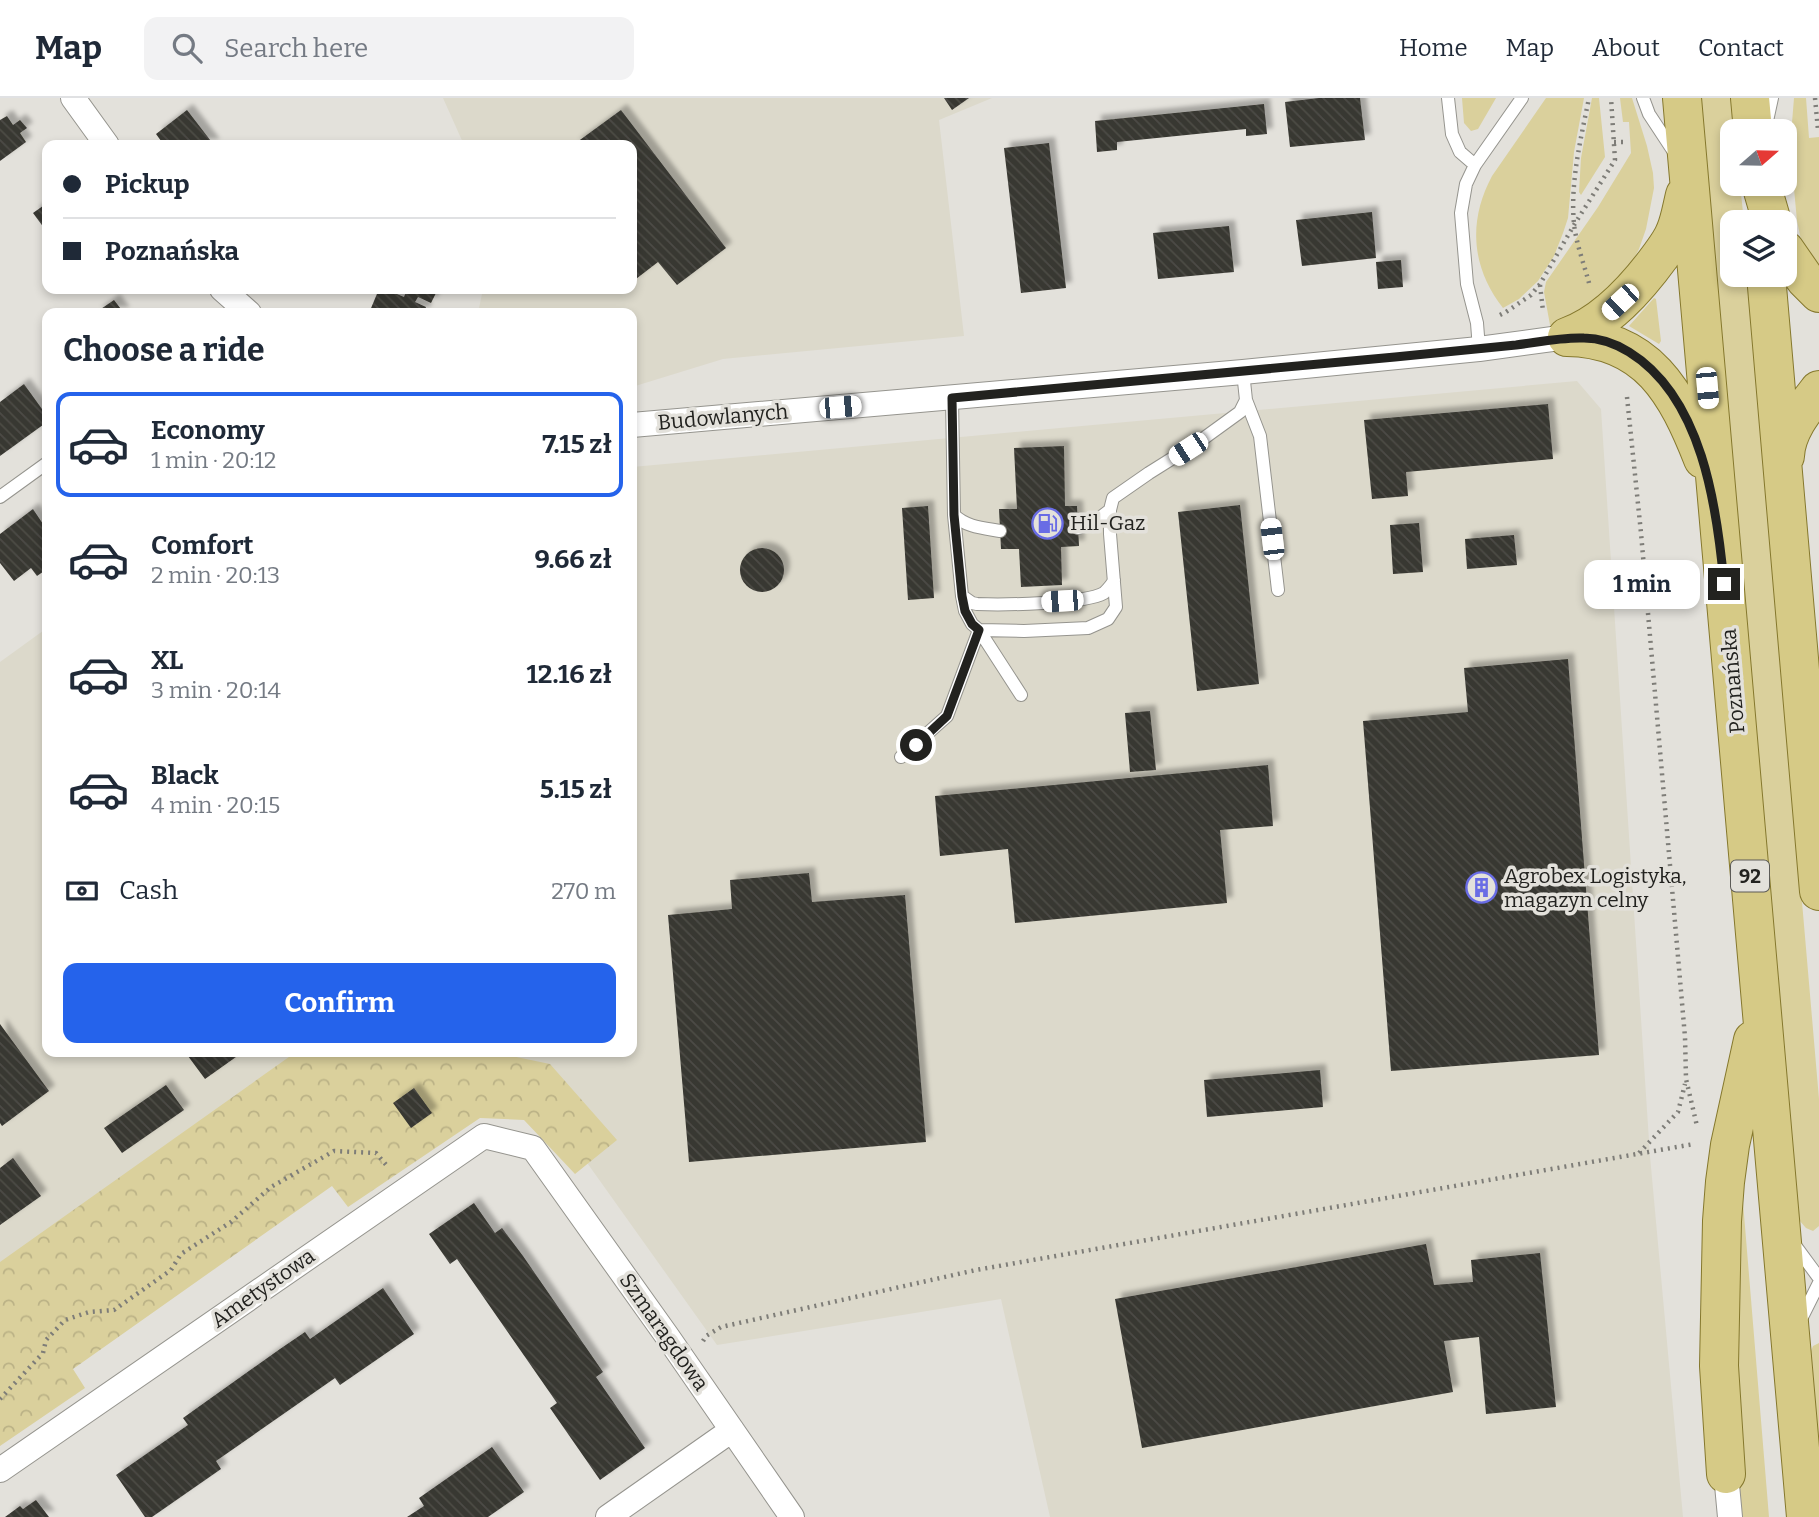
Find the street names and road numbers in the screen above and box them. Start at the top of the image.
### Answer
street label: Budowlanych [657,398,789,436]
street label: Poznańska [1715,627,1751,735]
road number: 92 [1731,860,1769,891]
street label: Ametystowa [206,1242,320,1333]
street label: Szmaragdowa [614,1268,714,1396]

